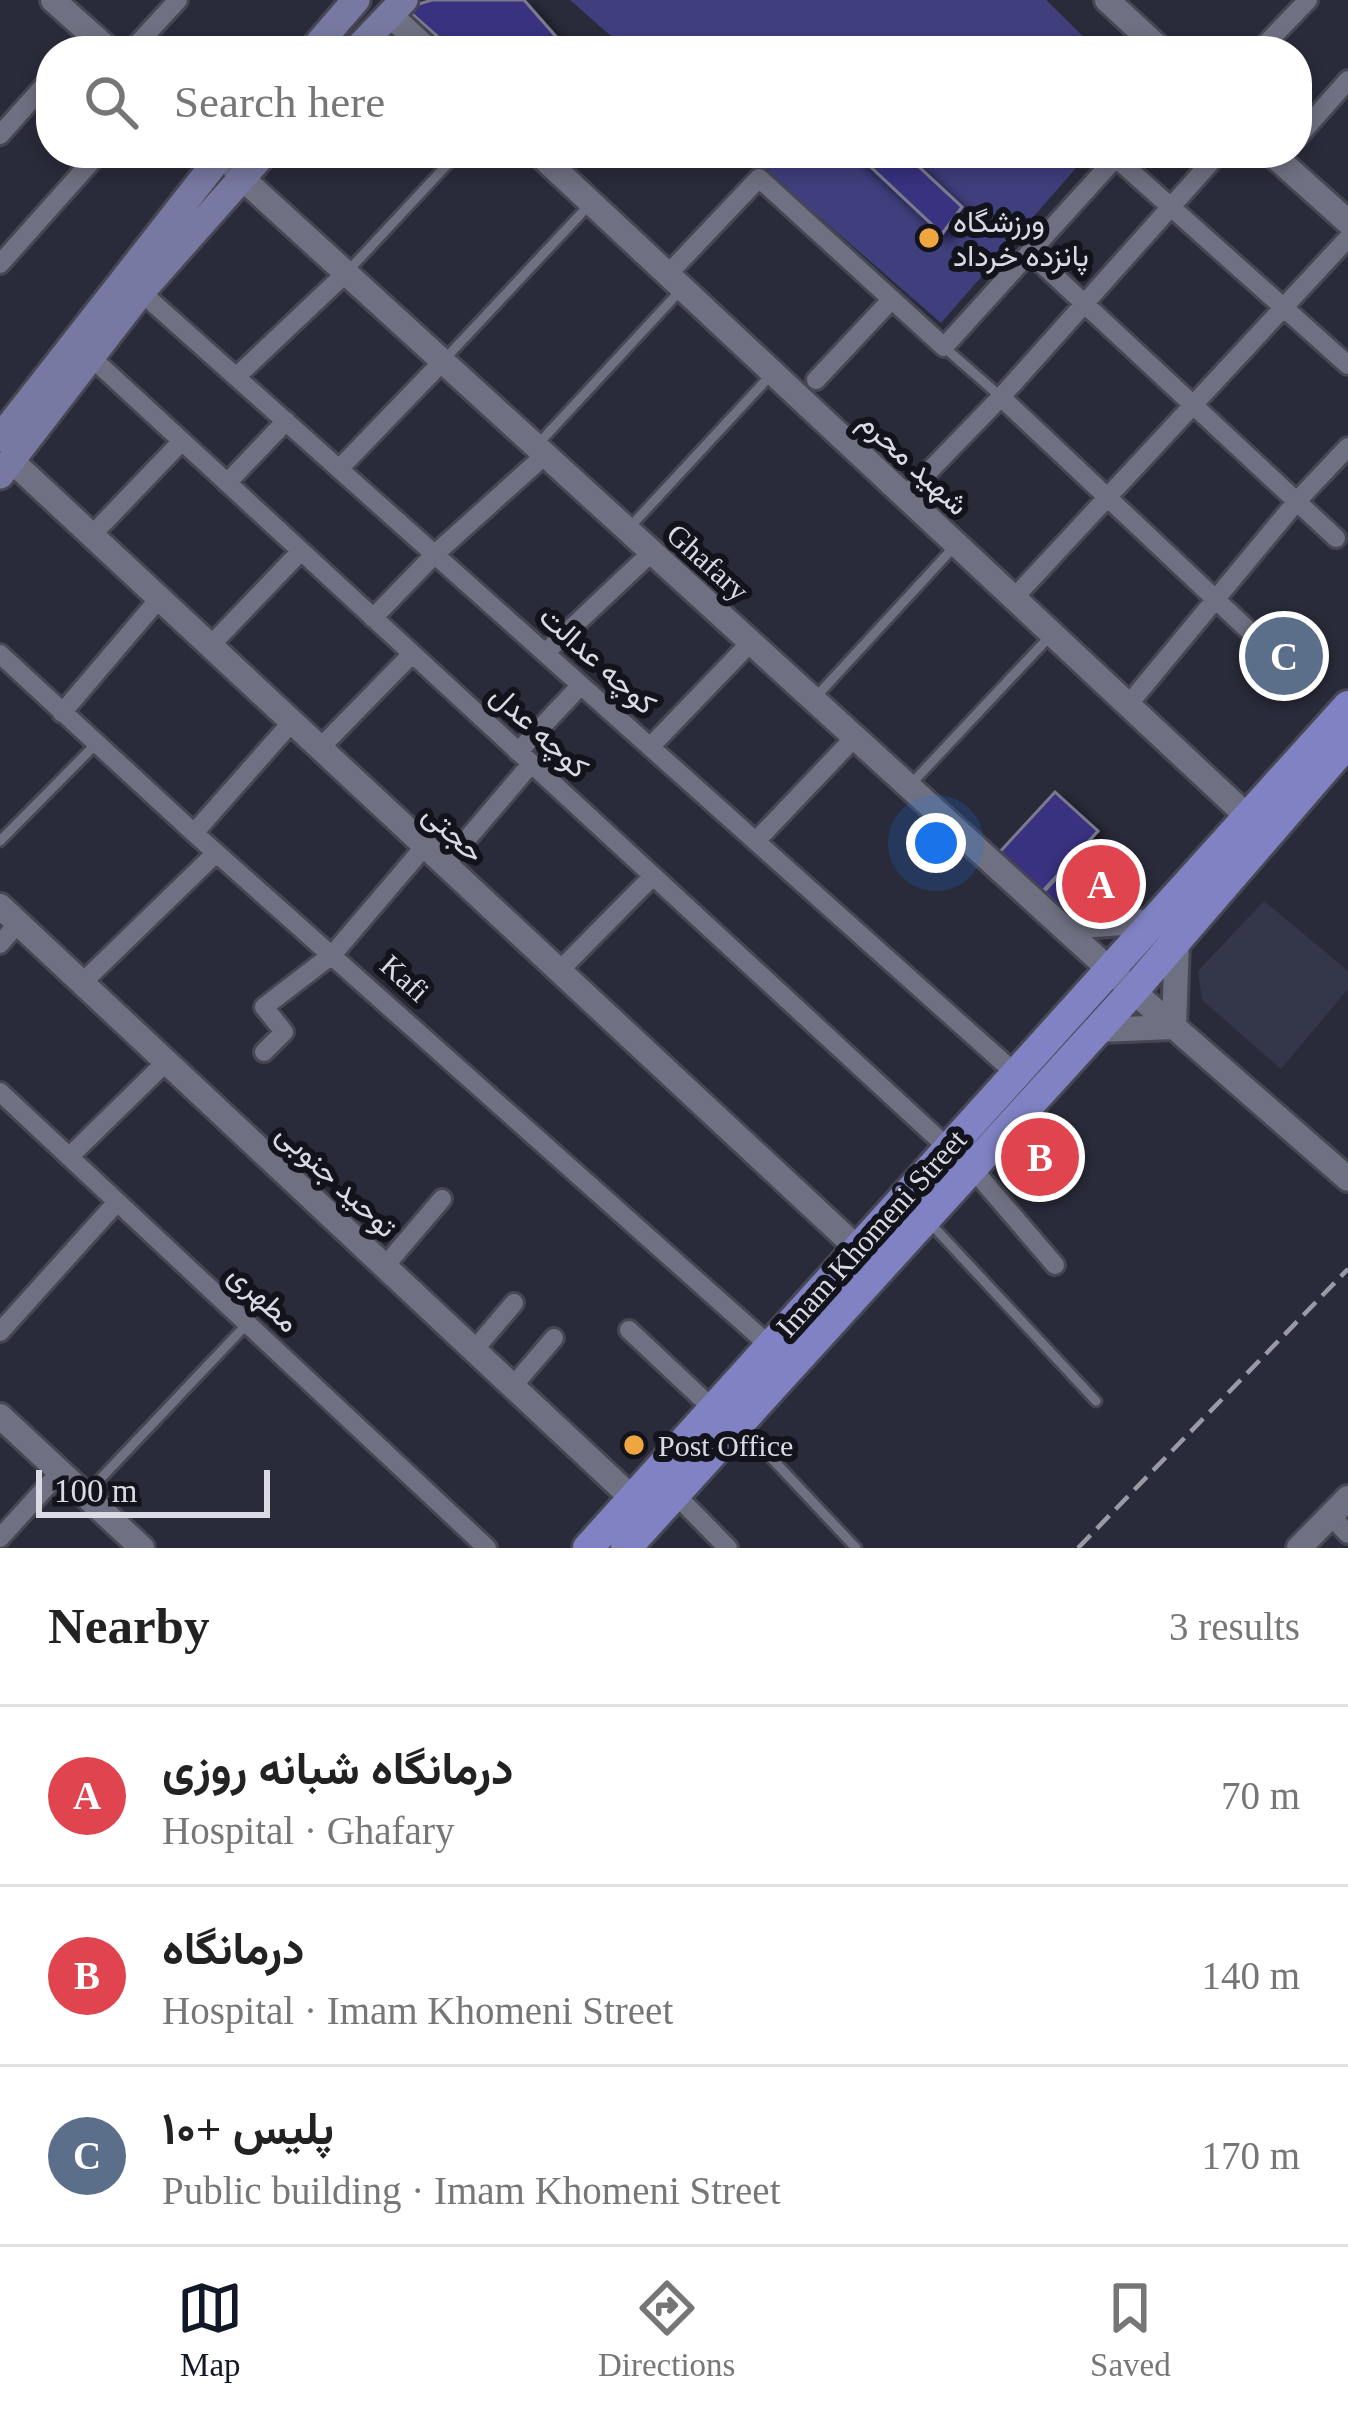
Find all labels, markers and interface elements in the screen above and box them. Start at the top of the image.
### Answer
search box [36,36,1312,168]
icon: search [78,69,144,135]
text: Search here [174,77,385,127]
place label: ورزشگاه پانزده خرداد [953,205,1089,276]
marker: ورزشگاه پانزده خرداد [916,225,942,251]
street label: شهید محرم [851,404,975,524]
street label: Ghafary [660,517,756,607]
street label: کوچه عدالت [530,599,663,724]
pin: C [1245,611,1323,701]
street label: کوچه عدل [482,678,595,787]
street label: حجتی [415,797,491,871]
your location [906,813,966,873]
pin: A [1062,839,1140,929]
street label: Kafi [374,948,436,1008]
pin: B [1001,1112,1079,1202]
street label: توحید جنوبی [269,1116,404,1245]
street label: Imam Khomeni Street [770,1122,973,1343]
street label: مطهری [221,1257,306,1340]
place label: Post Office [658,1429,793,1462]
marker: Post Office [621,1432,647,1458]
scale bar [36,1464,270,1517]
text: 100 m [54,1473,137,1509]
text: Nearby [48,1598,209,1654]
text: 3 results [1169,1605,1300,1648]
text: درمانگاه شبانه روزی [162,1744,513,1794]
text: A [73,1774,101,1817]
text: 70 m [1221,1774,1300,1817]
text: Hospital · Ghafary [162,1809,454,1852]
text: درمانگاه [162,1924,305,1974]
text: B [74,1954,100,1997]
text: 140 m [1201,1954,1300,1997]
text: Hospital · Imam Khomeni Street [162,1989,673,2032]
text: پلیس +۱۰ [162,2104,334,2154]
text: C [73,2134,101,2177]
text: 170 m [1201,2134,1300,2177]
text: Public building · Imam Khomeni Street [162,2169,781,2212]
tab: Map [177,2275,243,2384]
tab: Directions [598,2275,735,2384]
tab: Saved [1090,2275,1171,2384]

